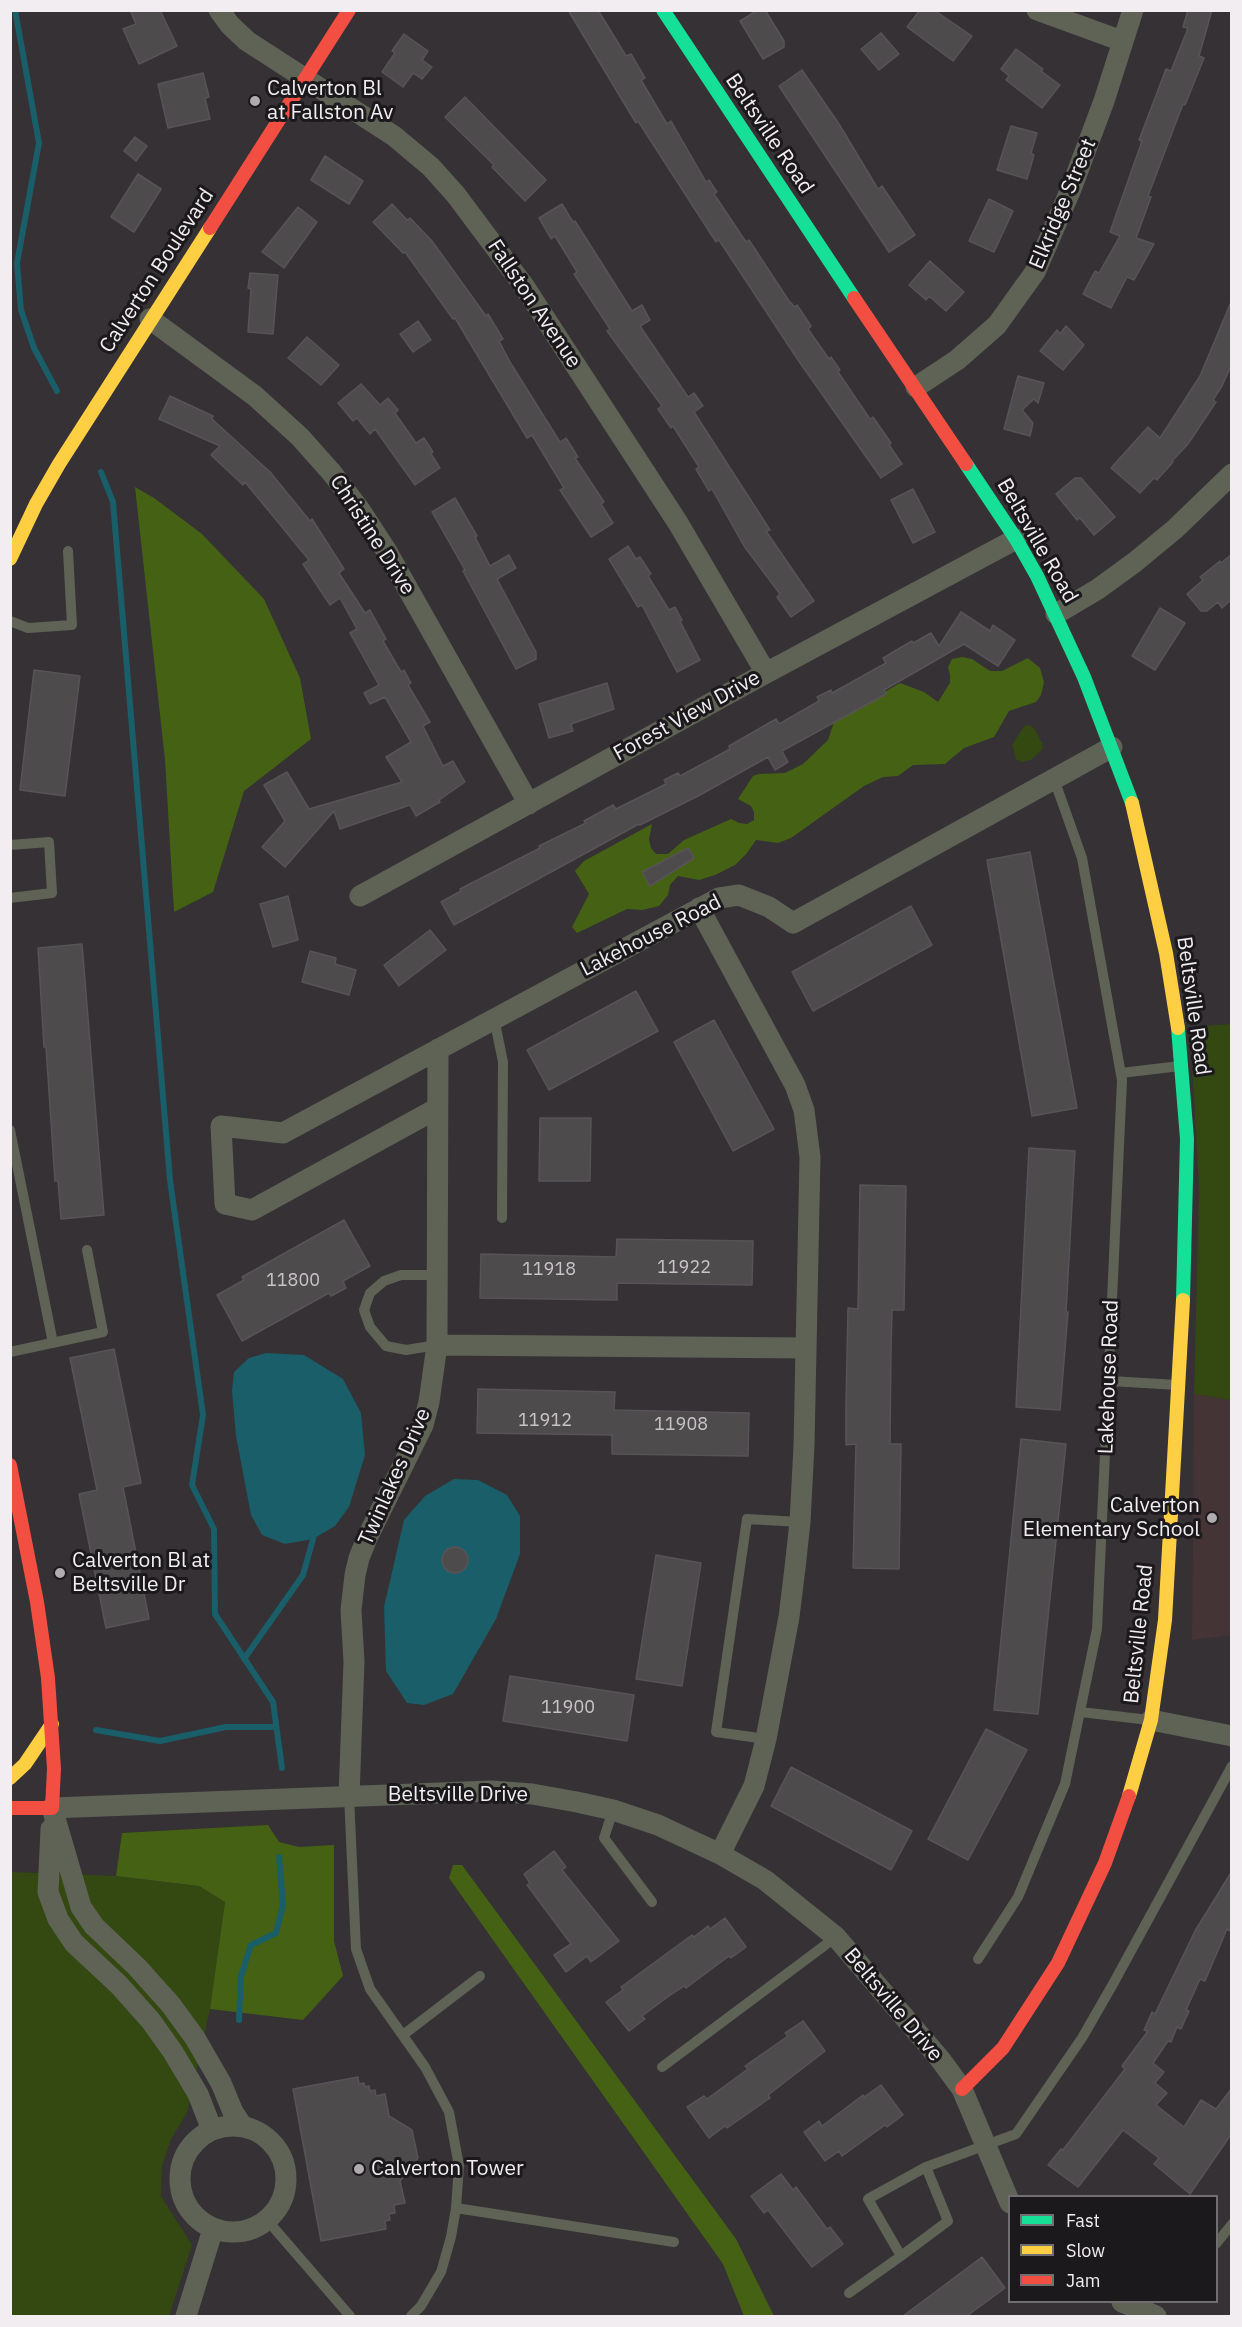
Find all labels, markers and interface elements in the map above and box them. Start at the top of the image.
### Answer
street label: Beltsville Road [719,69,819,199]
place label: Calverton Bl at Fallston Av [267,76,393,126]
marker: Calverton Bl at Fallston Av [248,94,262,108]
street label: Elkridge Street [1024,135,1102,273]
street label: Calverton Boulevard [94,184,220,358]
street label: Fallston Avenue [482,235,586,373]
street label: Christine Drive [324,470,420,600]
street label: Beltsville Road [991,474,1083,608]
street label: Forest View Drive [609,665,765,767]
street label: Lakehouse Road [576,890,726,982]
street label: Beltsville Road [1171,935,1215,1077]
house number: 11922 [657,1257,711,1279]
house number: 11918 [522,1259,576,1281]
house number: 11800 [266,1270,320,1292]
street label: Lakehouse Road [1094,1299,1124,1455]
street label: Twinlakes Drive [353,1404,437,1550]
house number: 11912 [518,1410,572,1432]
house number: 11908 [654,1414,708,1436]
place label: Calverton Elementary School [1023,1493,1200,1543]
marker: Calverton Elementary School [1205,1511,1219,1525]
place label: Calverton Bl at Beltsville Dr [72,1548,210,1598]
street label: Beltsville Road [1119,1563,1159,1705]
marker: Calverton Bl at Beltsville Dr [53,1566,67,1580]
house number: 11900 [541,1697,595,1719]
street label: Beltsville Drive [388,1782,528,1808]
street label: Beltsville Drive [838,1943,948,2067]
place label: Calverton Tower [371,2156,524,2182]
marker: Calverton Tower [352,2162,366,2176]
legend [1008,2195,1218,2303]
text: Fast [1066,2209,1100,2232]
text: Slow [1066,2239,1105,2262]
text: Jam [1066,2269,1101,2292]

